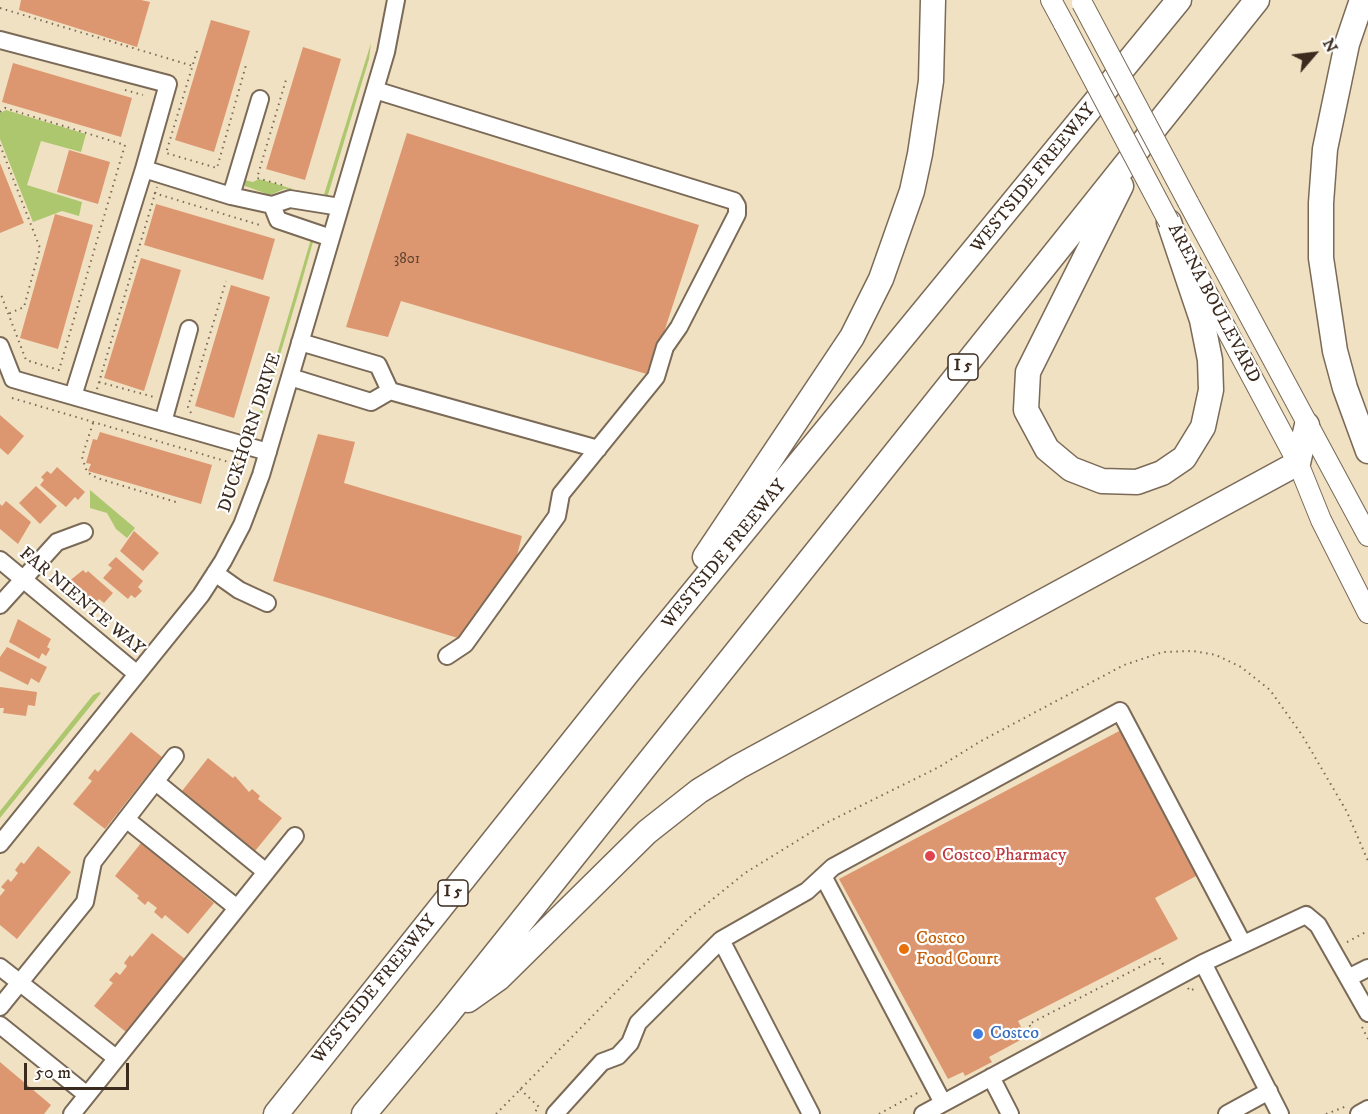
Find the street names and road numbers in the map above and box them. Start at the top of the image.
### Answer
street label: WESTSIDE FREEWAY [967,100,1101,258]
street label: ARENA BOULEVARD [1162,221,1264,387]
street label: DUCKHORN DRIVE [215,350,287,516]
road number: I 5 [948,354,978,380]
street label: WESTSIDE FREEWAY [658,476,792,634]
street label: FAR NIENTE WAY [14,544,148,660]
road number: I 5 [438,880,468,906]
street label: WESTSIDE FREEWAY [308,911,442,1069]

